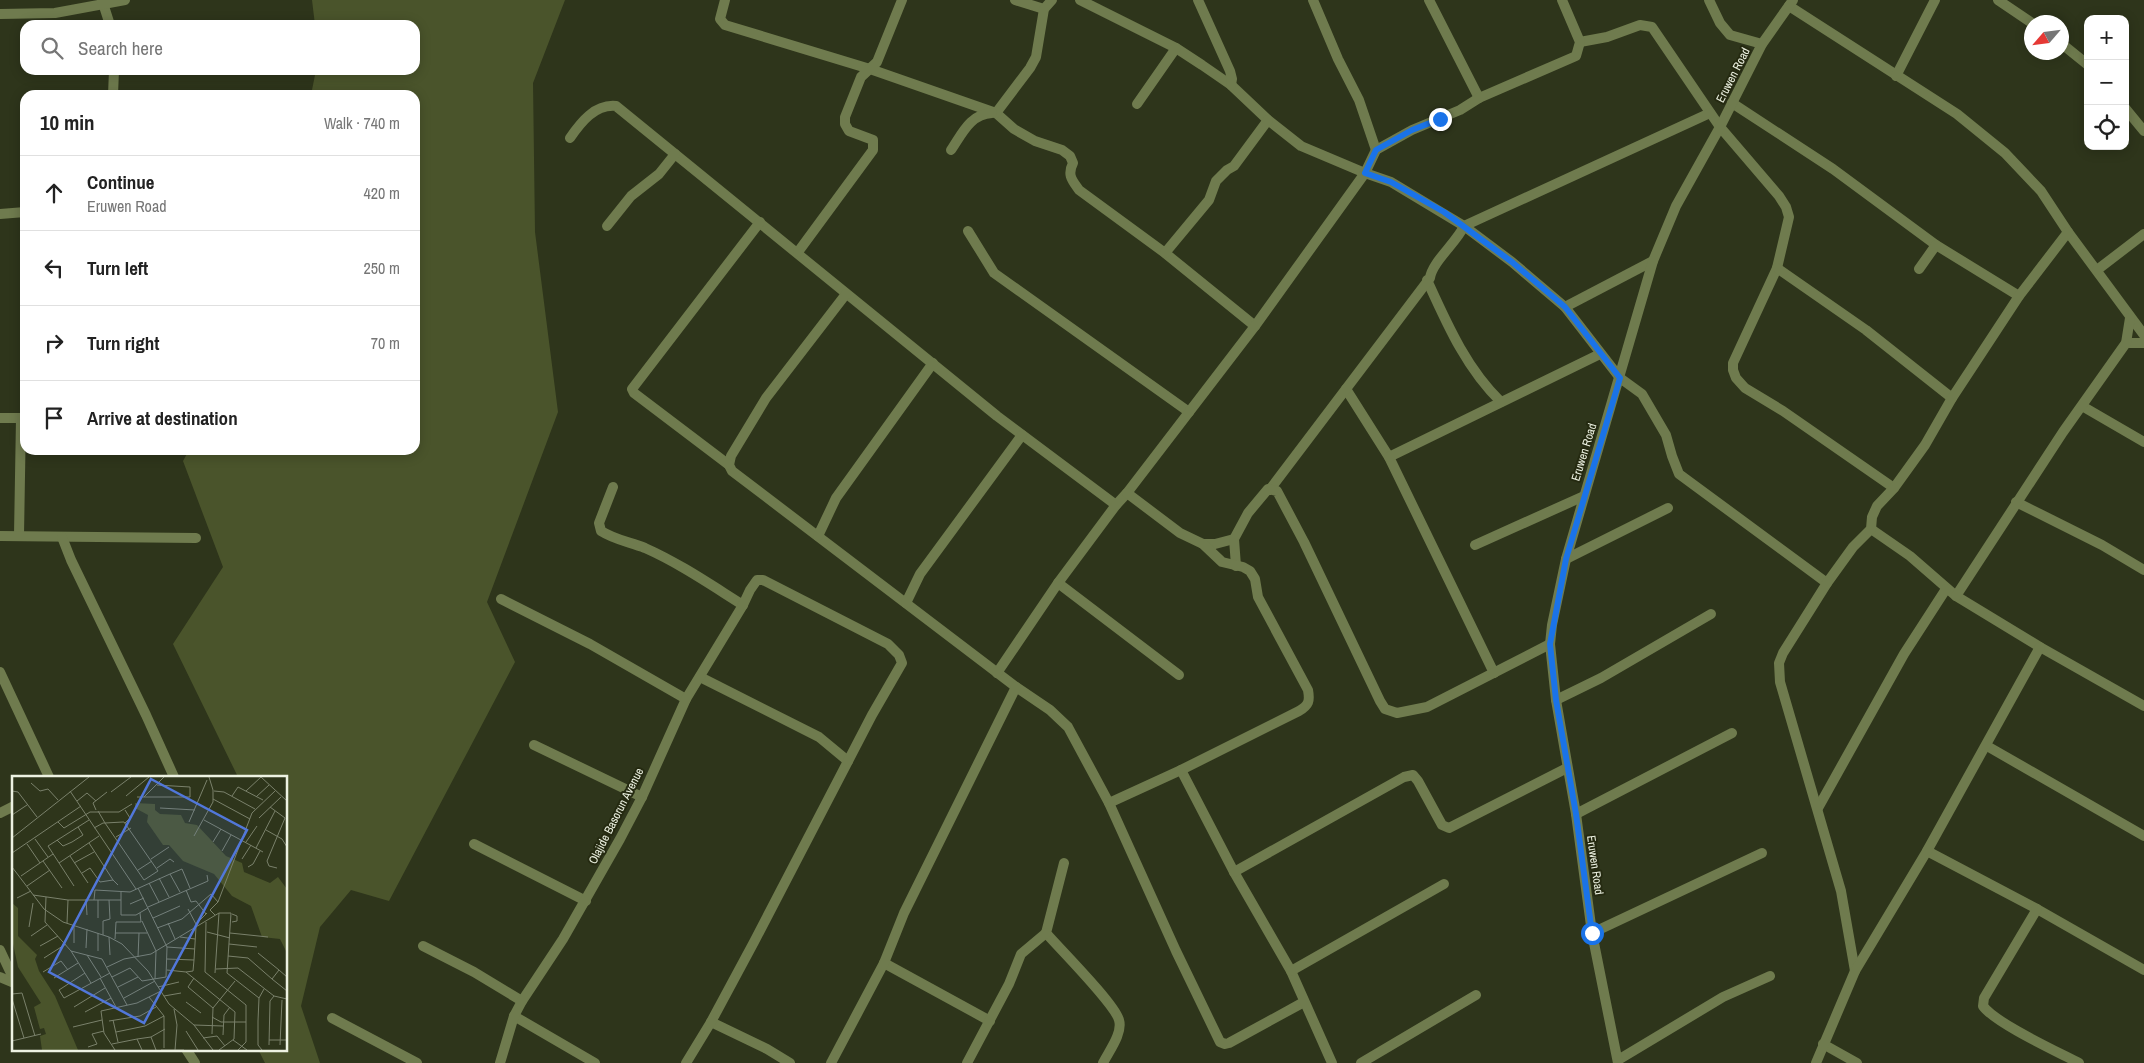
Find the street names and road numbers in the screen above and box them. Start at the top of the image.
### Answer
street label: Eruwen Road [1712,45,1754,105]
street label: Eruwen Road [1568,421,1600,483]
street label: Olajide Basorun Avenue [585,765,647,867]
street label: Eruwen Road [1583,834,1607,896]

